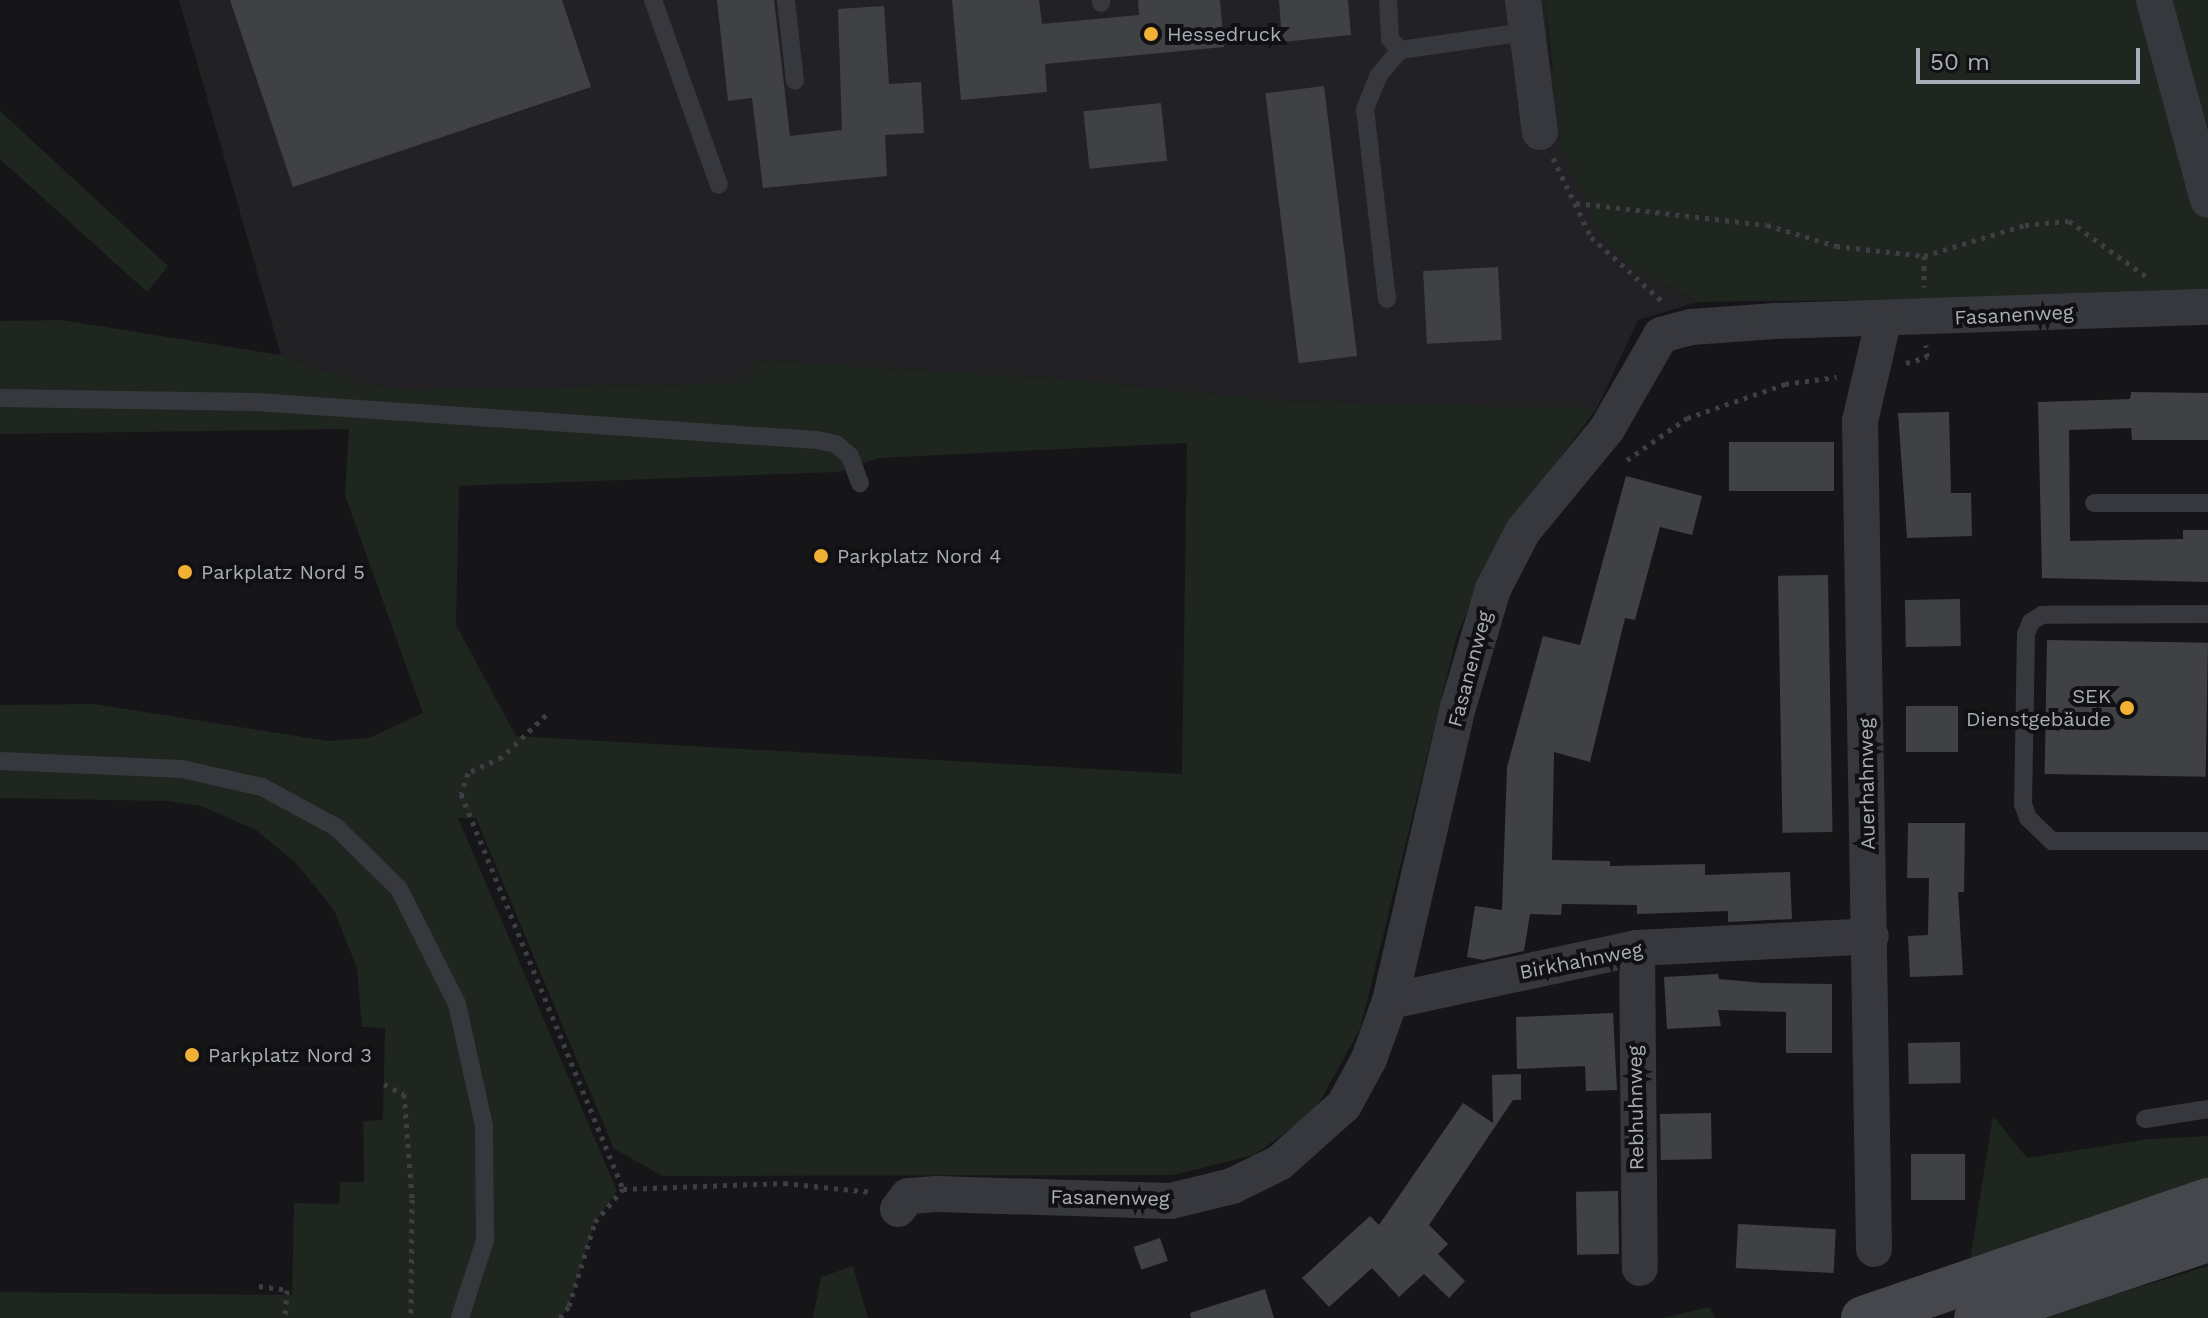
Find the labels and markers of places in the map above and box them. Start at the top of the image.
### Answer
place label: Hessedruck [1167,22,1281,46]
marker: Hessedruck [1142,25,1160,43]
place label: Parkplatz Nord 4 [837,544,1001,568]
marker: Parkplatz Nord 4 [812,547,830,565]
place label: Parkplatz Nord 5 [201,560,365,584]
marker: Parkplatz Nord 5 [176,563,194,581]
place label: SEK Dienstgebäude [1966,684,2111,731]
marker: SEK Dienstgebäude [2118,699,2136,717]
place label: Parkplatz Nord 3 [208,1043,372,1067]
marker: Parkplatz Nord 3 [183,1046,201,1064]

